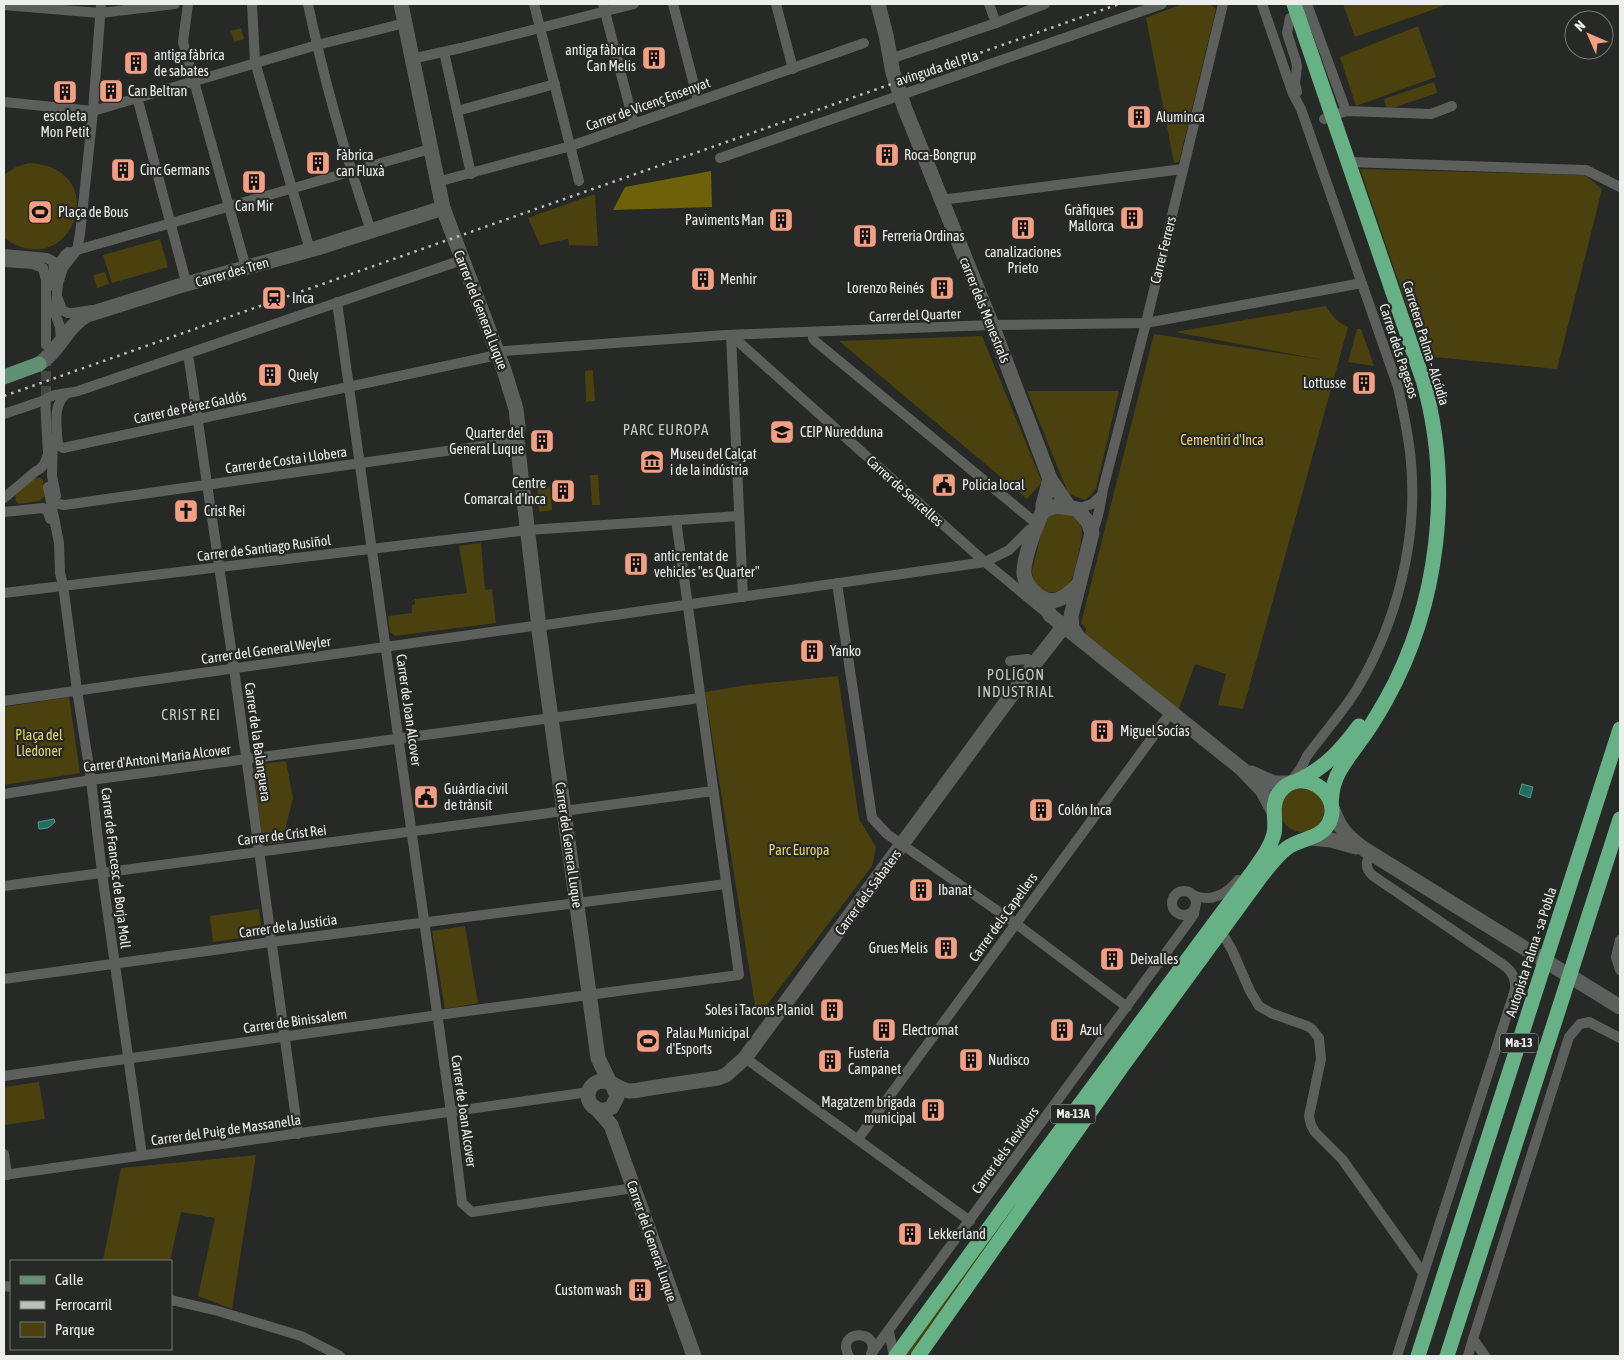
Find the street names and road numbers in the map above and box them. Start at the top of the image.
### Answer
street label: avinguda del Pla [894,47,980,89]
street label: Carrer de Vicenç Ensenyat [584,74,712,134]
street label: Carrer Ferrers [1147,215,1179,285]
street label: Carrer del General Luque [451,248,511,372]
street label: Carrer des Tren [193,254,271,290]
street label: carrer dels Menestrals [956,255,1014,365]
street label: Carretera Palma - Alcúdia [1399,279,1453,407]
street label: Carrer dels Pagesos [1376,302,1422,400]
street label: Carrer del Quarter [869,305,962,325]
street label: Carrer de Pérez Galdós [132,387,248,427]
street label: Carrer de Costa i Llobera [224,444,348,476]
street label: Carrer de Sencelles [863,452,947,530]
street label: Carrer de Santiago Rusiñol [196,532,332,564]
street label: Carrer del General Weyler [200,633,333,667]
street label: Carrer de Joan Alcover [393,653,425,768]
street label: Carrer de la Balanguera [242,681,274,803]
street label: Carrer d'Antoni Maria Alcover [82,741,232,775]
street label: Carrer del General Luque [552,781,586,909]
street label: Carrer de Francesc de Borja Moll [98,787,134,950]
street label: Carrer de Crist Rei [237,822,327,848]
street label: Carrer dels Sabaters [832,846,904,938]
street label: Carrer dels Capellers [966,870,1041,964]
street label: Autopista Palma - sa Pobla [1502,885,1560,1019]
street label: Carrer de la Justícia [238,911,338,941]
street label: Carrer de Binissalem [242,1006,348,1036]
road number: Ma-13 [1500,1034,1538,1052]
street label: Carrer de Joan Alcover [448,1054,480,1169]
street label: Carrer dels Teixidors [968,1104,1042,1196]
road number: Ma-13A [1050,1104,1096,1124]
street label: Carrer del Puig de Massanella [150,1112,302,1148]
street label: Carrer del General Luque [624,1178,680,1304]

